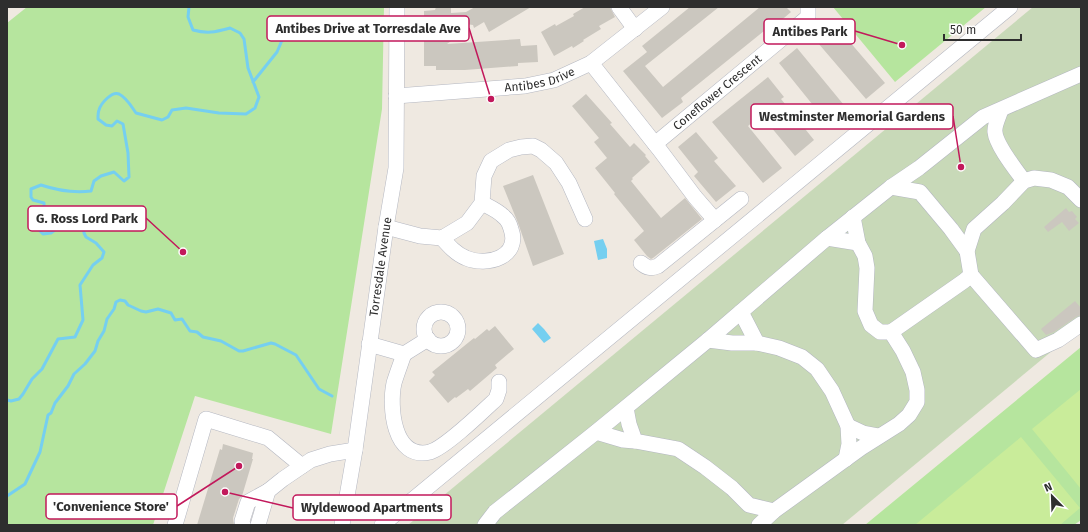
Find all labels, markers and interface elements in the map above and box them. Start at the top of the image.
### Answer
callout: Antibes Drive at Torresdale Ave [267,16,469,41]
scale bar [944,16,1021,42]
callout: Antibes Park [764,19,855,44]
text: Antibes Drive at Torresdale Ave [274,21,461,36]
text: 50 m [950,23,976,37]
text: Antibes Park [772,24,848,39]
street label: Coneflower Crescent [670,51,765,133]
street label: Antibes Drive [504,64,577,95]
callout: Westminster Memorial Gardens [751,104,953,129]
text: Westminster Memorial Gardens [759,109,946,124]
callout: G. Ross Lord Park [28,206,146,231]
text: G. Ross Lord Park [36,211,139,226]
street label: Torresdale Avenue [367,216,395,318]
north arrow [1032,476,1072,516]
text: N [1042,480,1054,495]
callout: 'Convenience Store' [46,494,177,519]
callout: Wyldewood Apartments [293,495,451,520]
text: 'Convenience Store' [53,499,169,514]
text: Wyldewood Apartments [301,500,444,515]

